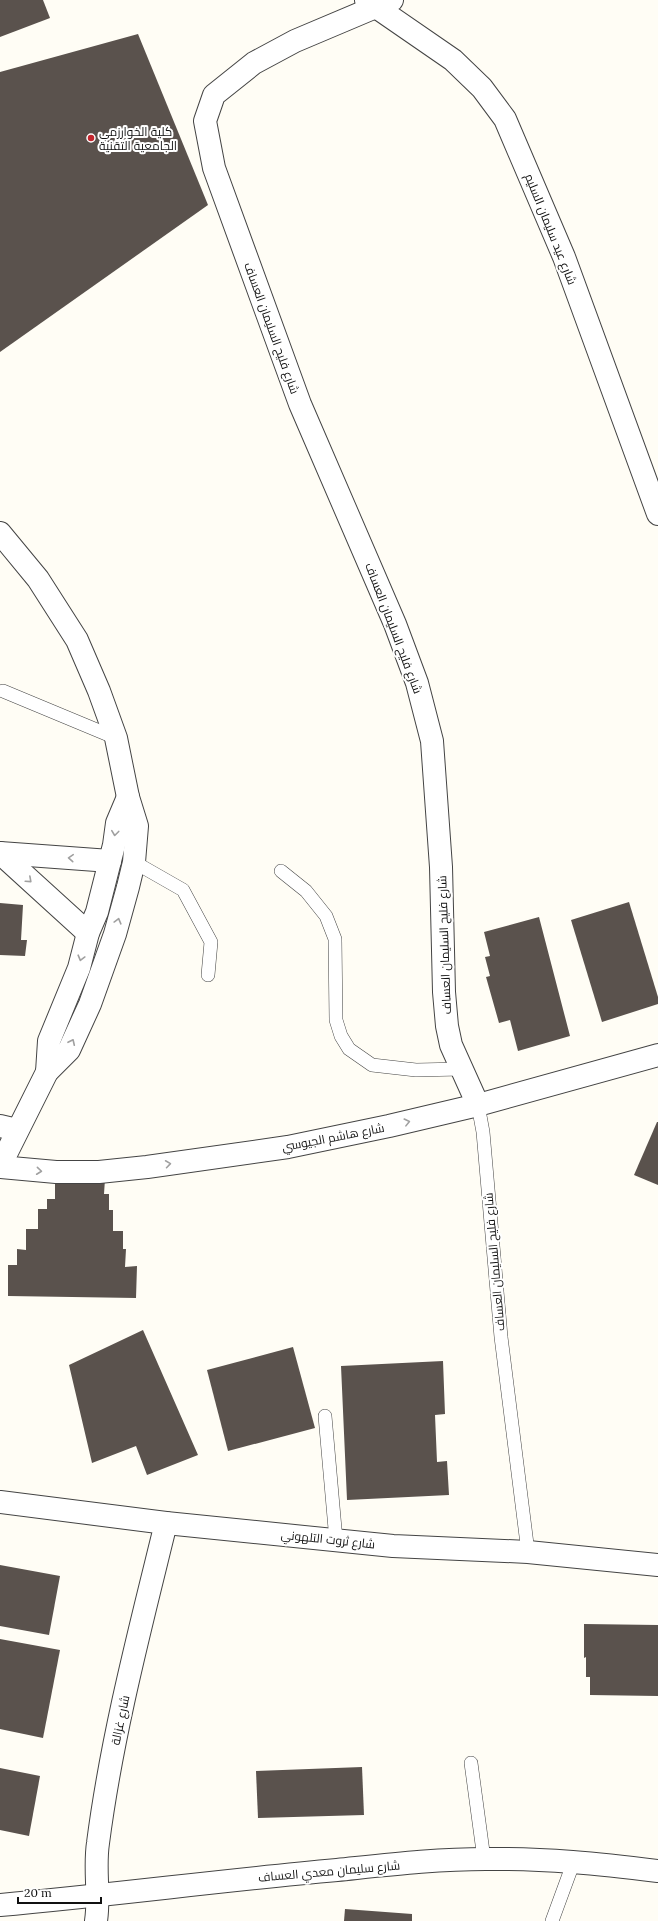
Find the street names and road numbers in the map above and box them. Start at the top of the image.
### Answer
street label: شارع عيد سليمان السليم [521,171,580,287]
street label: شارع فليح السليمان العساف [240,260,303,396]
street label: شارع فليح السليمان العساف [361,560,426,696]
street label: شارع فليح السليمان العساف [434,875,455,1015]
street label: شارع هاشم الجيوسي [280,1120,386,1157]
street label: شارع فليح السليمان العساف [480,1192,509,1332]
street label: شارع ثروت التلهوني [280,1527,376,1554]
street label: شارع غزالة [107,1694,134,1747]
street label: شارع سليمان معدي العساف [257,1857,401,1888]

